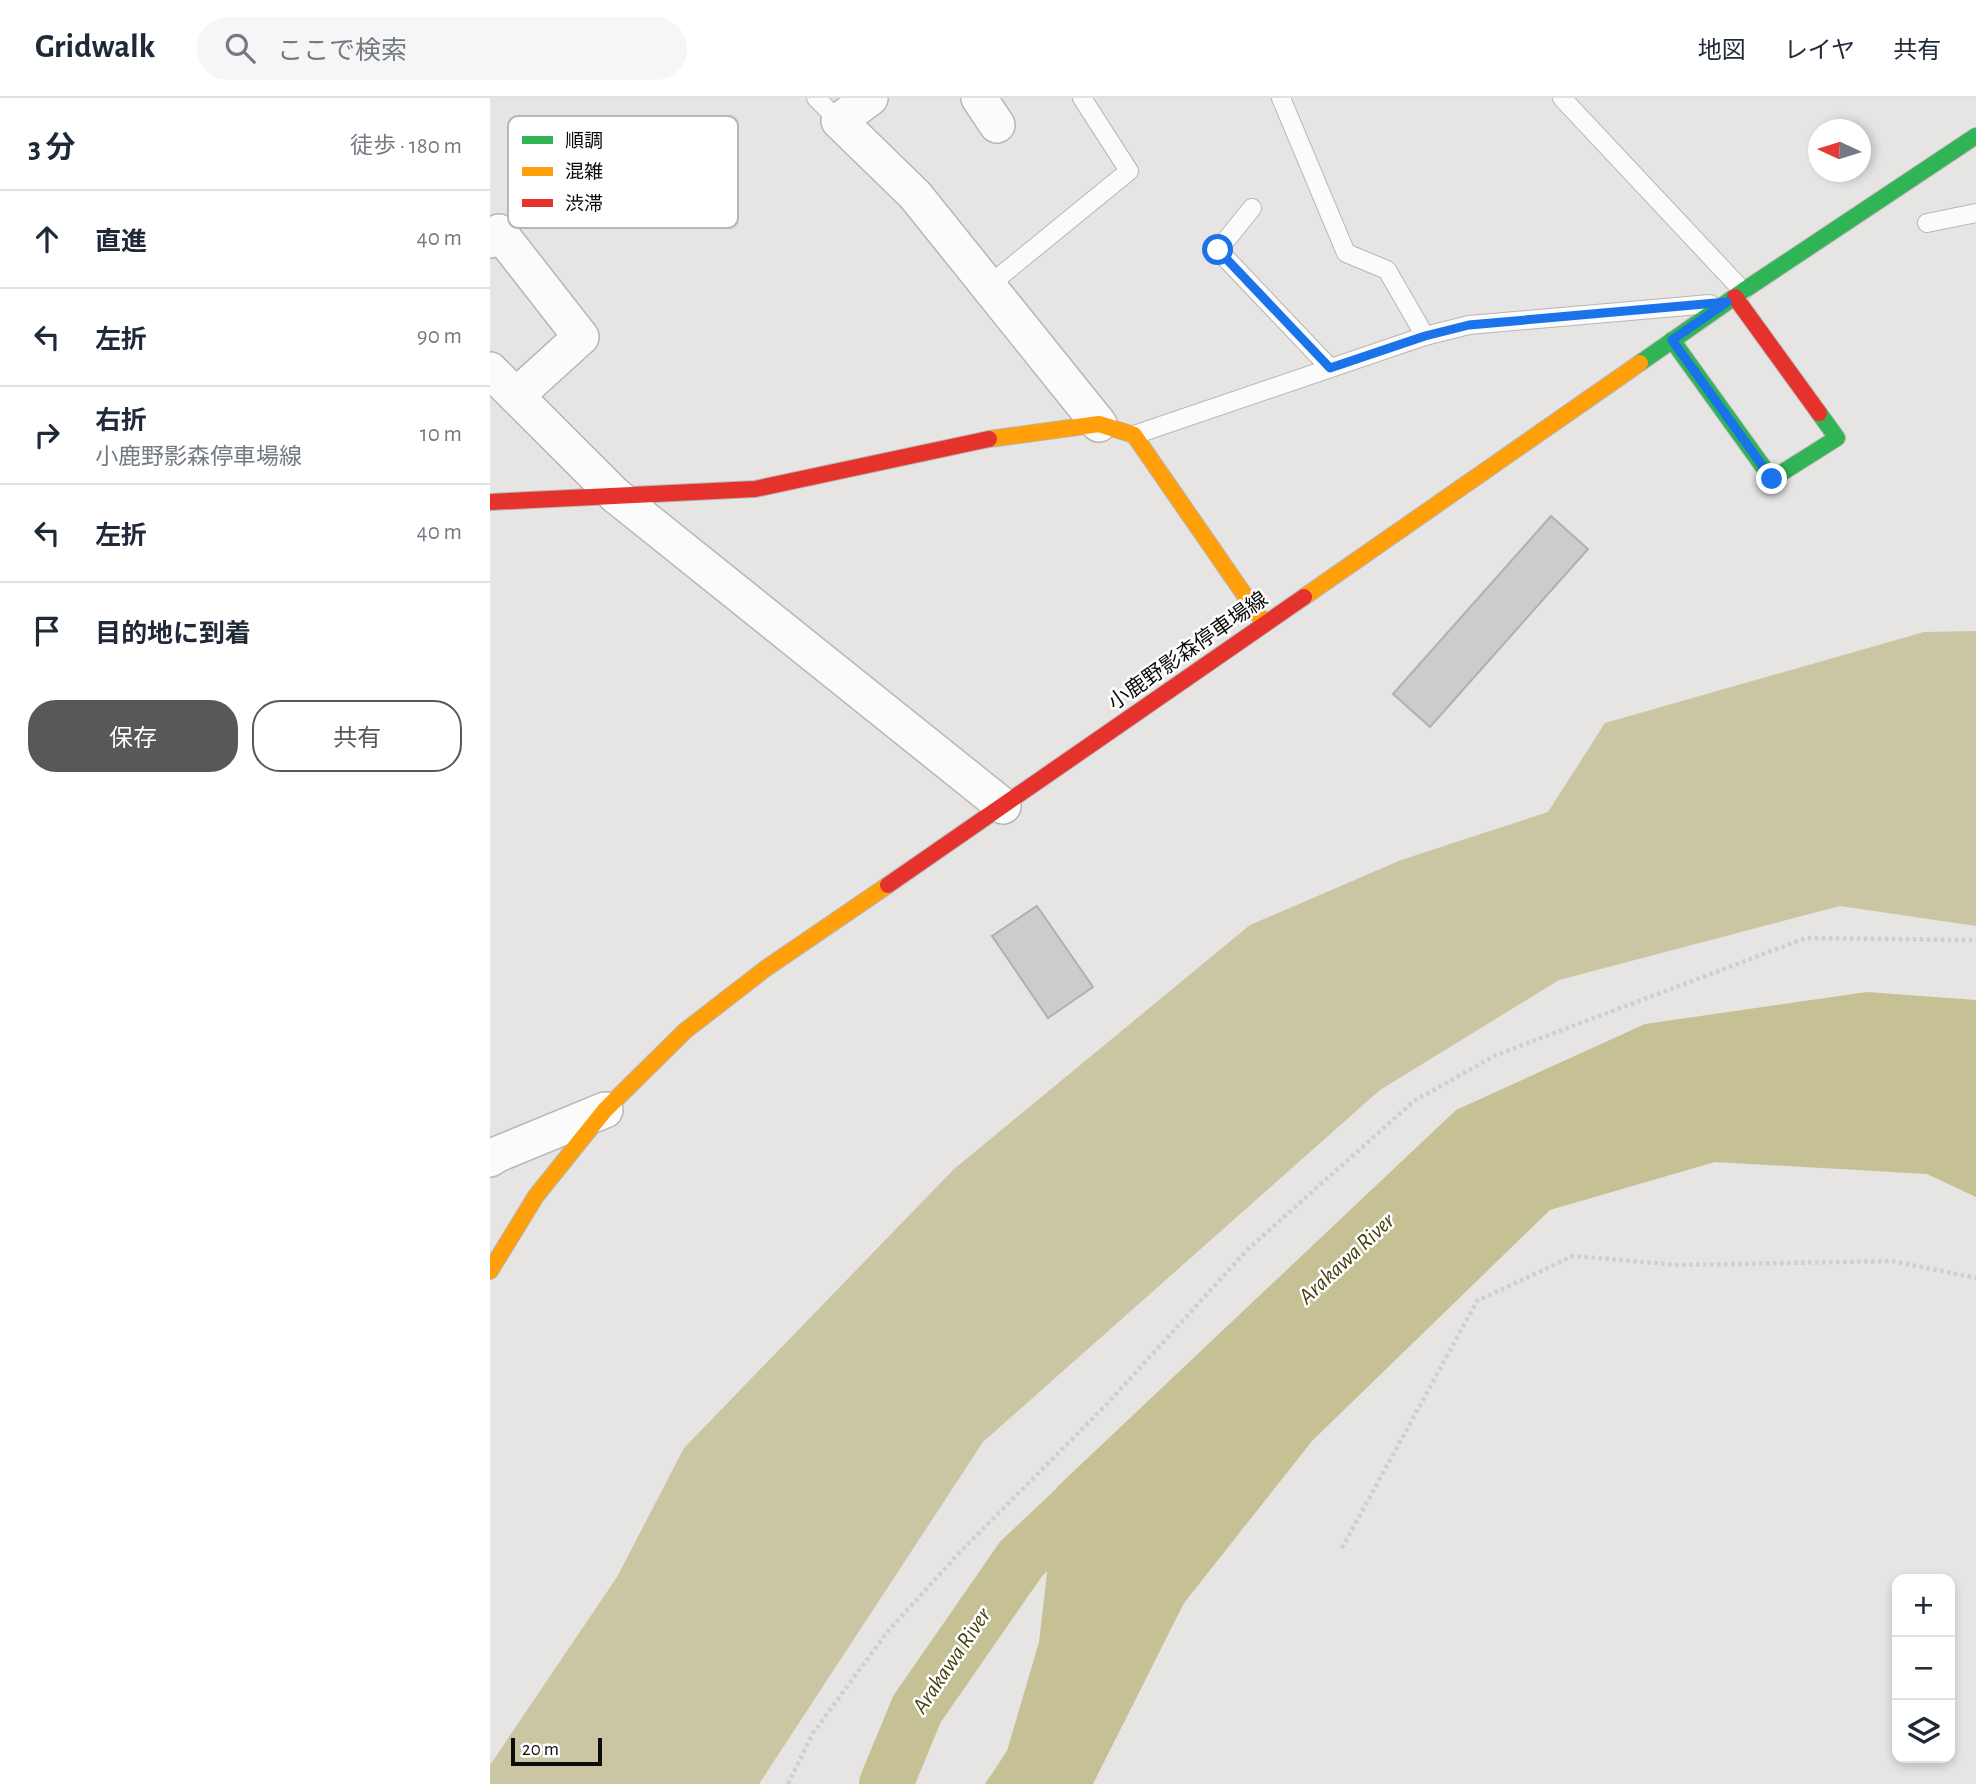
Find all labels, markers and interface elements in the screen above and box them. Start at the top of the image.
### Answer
search box [197,17,687,80]
icon: search [221,29,259,67]
text: Gridwalk [35,31,155,64]
text: ここで検索 [277,38,407,64]
text: 地図 [1698,39,1746,63]
text: レイヤ [1784,39,1855,63]
text: 共有 [1893,39,1941,63]
legend [508,116,738,228]
north arrow [1808,119,1871,182]
text: 順調 [565,131,603,151]
text: 3 分 [28,133,75,163]
text: 徒歩 · 180 m [350,135,462,158]
text: 混雑 [565,161,603,182]
text: 渋滞 [565,193,603,214]
icon: ahead [28,220,66,258]
text: 40 m [417,227,462,250]
text: 直進 [95,229,147,255]
route start [1202,234,1233,265]
icon: left [28,318,66,356]
text: 90 m [417,325,462,348]
text: 左折 [95,327,147,353]
text: 右折 [95,408,147,434]
icon: right [28,416,66,454]
text: 10 m [420,423,462,446]
text: 小鹿野影森停車場線 [95,446,302,469]
route end [1756,463,1787,494]
icon: left [28,514,66,552]
text: 40 m [417,521,462,544]
text: 左折 [95,523,147,549]
street label: 小鹿野影森停車場線 [1104,587,1271,714]
icon: arrive [28,612,66,650]
text: 目的地に到着 [95,621,251,647]
button: 保存 [28,700,238,772]
button: 共有 [252,700,462,772]
water label: Arakawa River [1294,1209,1400,1310]
map controls [1892,1574,1955,1763]
button: + [1892,1574,1955,1637]
water label: Arakawa River [908,1604,996,1719]
button: − [1892,1637,1955,1700]
button: layers [1892,1700,1955,1763]
scale bar [511,1735,602,1767]
text: 20 m [522,1740,559,1759]

